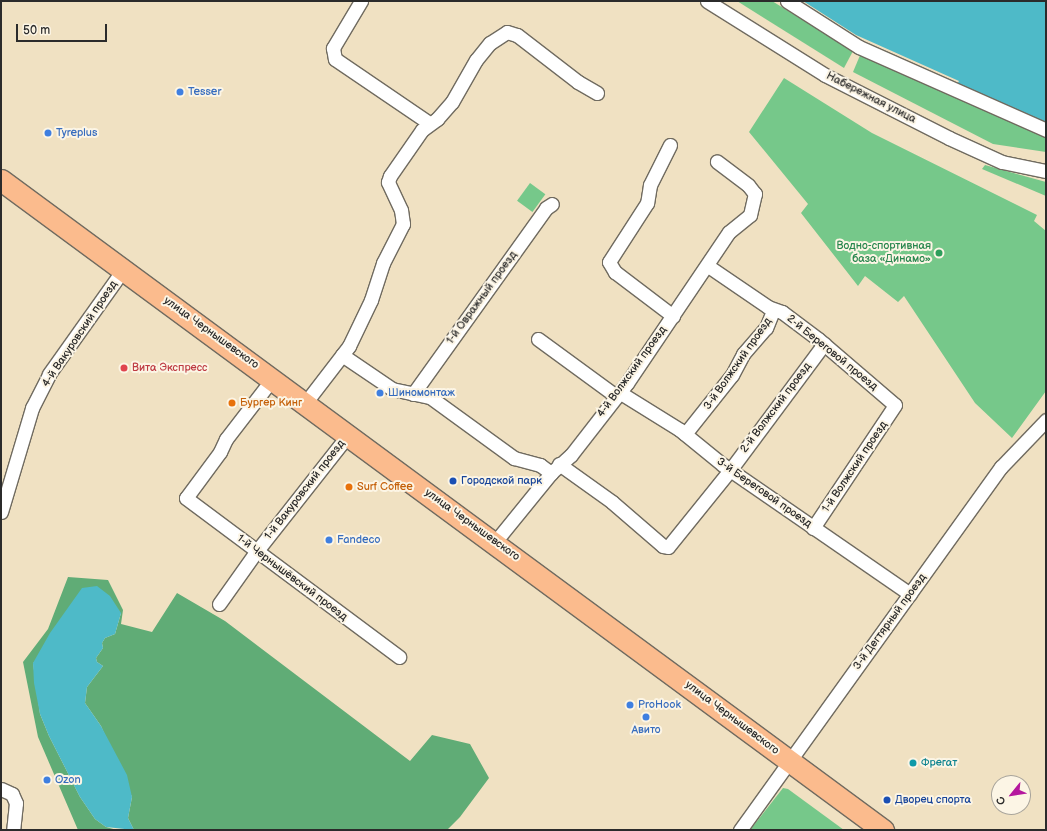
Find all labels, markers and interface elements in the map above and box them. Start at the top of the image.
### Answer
scale bar [18,16,109,42]
text: 50 m [23,23,50,38]
street label: Набережная улица [824,70,918,126]
place label: Tesser [188,85,221,99]
marker: Tesser [175,87,185,97]
place label: Tyreplus [56,126,97,140]
marker: Tyreplus [43,128,53,138]
place label: Водно-спортивная база «Динамо» [837,240,931,266]
marker: Водно-спортивная база «Динамо» [934,248,944,258]
street label: 1-й Овражный проезд [444,249,520,347]
street label: 4-й Вакуровский проезд [40,278,120,390]
street label: улица Чернышевского [161,294,261,372]
street label: 2-й Береговой проезд [784,312,880,394]
street label: 3-й Волжский проезд [701,315,775,413]
street label: 4-й Волжский проезд [595,324,669,420]
street label: 2-й Волжский проезд [738,360,814,456]
place label: Вита Экспресс [132,361,208,375]
marker: Вита Экспресс [119,363,129,373]
place label: Шиномонтаж [388,386,455,400]
marker: Шиномонтаж [375,388,385,398]
place label: Бургер Кинг [240,396,302,410]
marker: Бургер Кинг [227,398,237,408]
street label: 1-й Волжский проезд [820,419,890,515]
street label: 1-й Вакуровский проезд [262,438,348,542]
street label: 3-й Береговой проезд [714,455,814,531]
place label: Городской парк [461,474,542,488]
marker: Городской парк [448,476,458,486]
place label: Surf Coffee [357,480,413,494]
marker: Surf Coffee [344,482,354,492]
street label: улица Чернышевского [422,486,522,564]
street label: 1-й Чернышёвский проезд [234,532,350,624]
place label: Fandeco [337,533,381,547]
marker: Fandeco [324,535,334,545]
street label: 3-й Дегтярный проезд [851,571,929,673]
street label: улица Чернышевского [682,678,782,758]
place label: ProHook [638,698,681,712]
marker: ProHook [625,700,635,710]
marker: Авито [641,712,651,722]
place label: Авито [631,723,661,737]
place label: Фрегат [921,756,957,770]
marker: Фрегат [908,758,918,768]
place label: Ozon [55,773,81,787]
marker: Ozon [42,775,52,785]
north arrow [991,775,1031,815]
place label: Дворец спорта [895,793,971,807]
text: С [993,794,1009,807]
marker: Дворец спорта [882,795,892,805]

